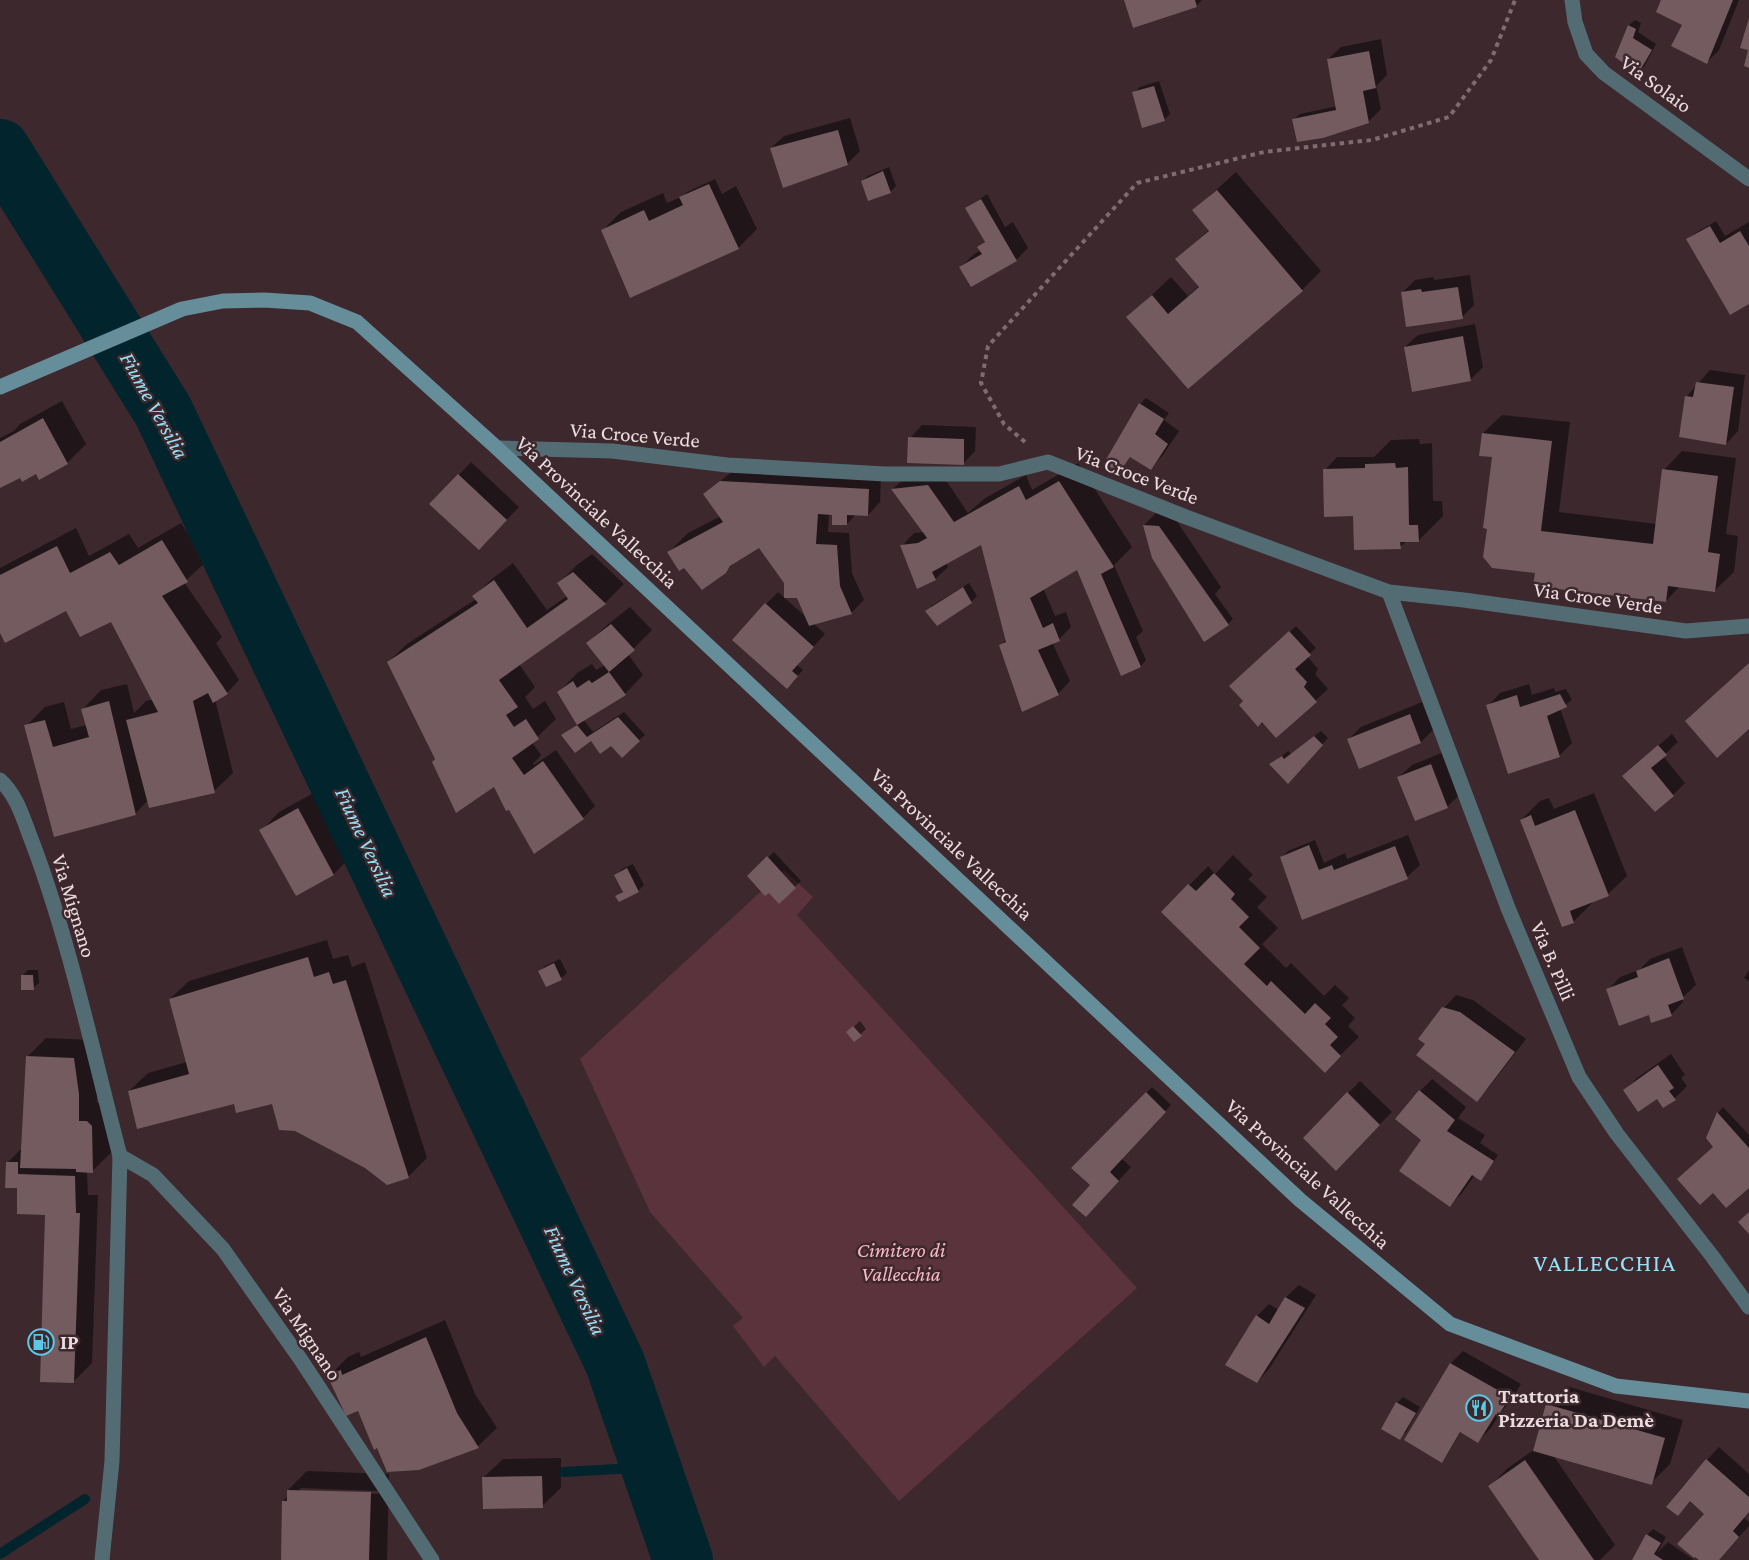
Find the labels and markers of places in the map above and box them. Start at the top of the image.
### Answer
fuel station icon: IP [26,1327,56,1357]
place label: IP [60,1330,79,1354]
place label: Trattoria Pizzeria Da Demè [1498,1384,1654,1432]
restaurant icon: Trattoria Pizzeria Da Demè [1464,1393,1494,1423]

